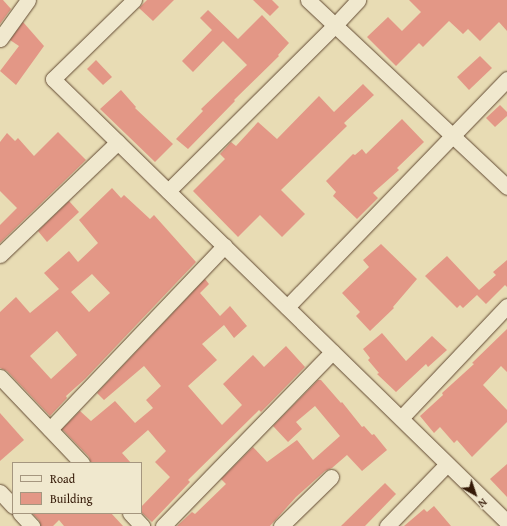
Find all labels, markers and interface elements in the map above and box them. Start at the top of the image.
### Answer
legend [12,462,142,514]
text: Road [50,470,75,487]
north arrow [455,474,495,514]
text: Building [50,490,93,507]
text: N [475,495,491,512]

